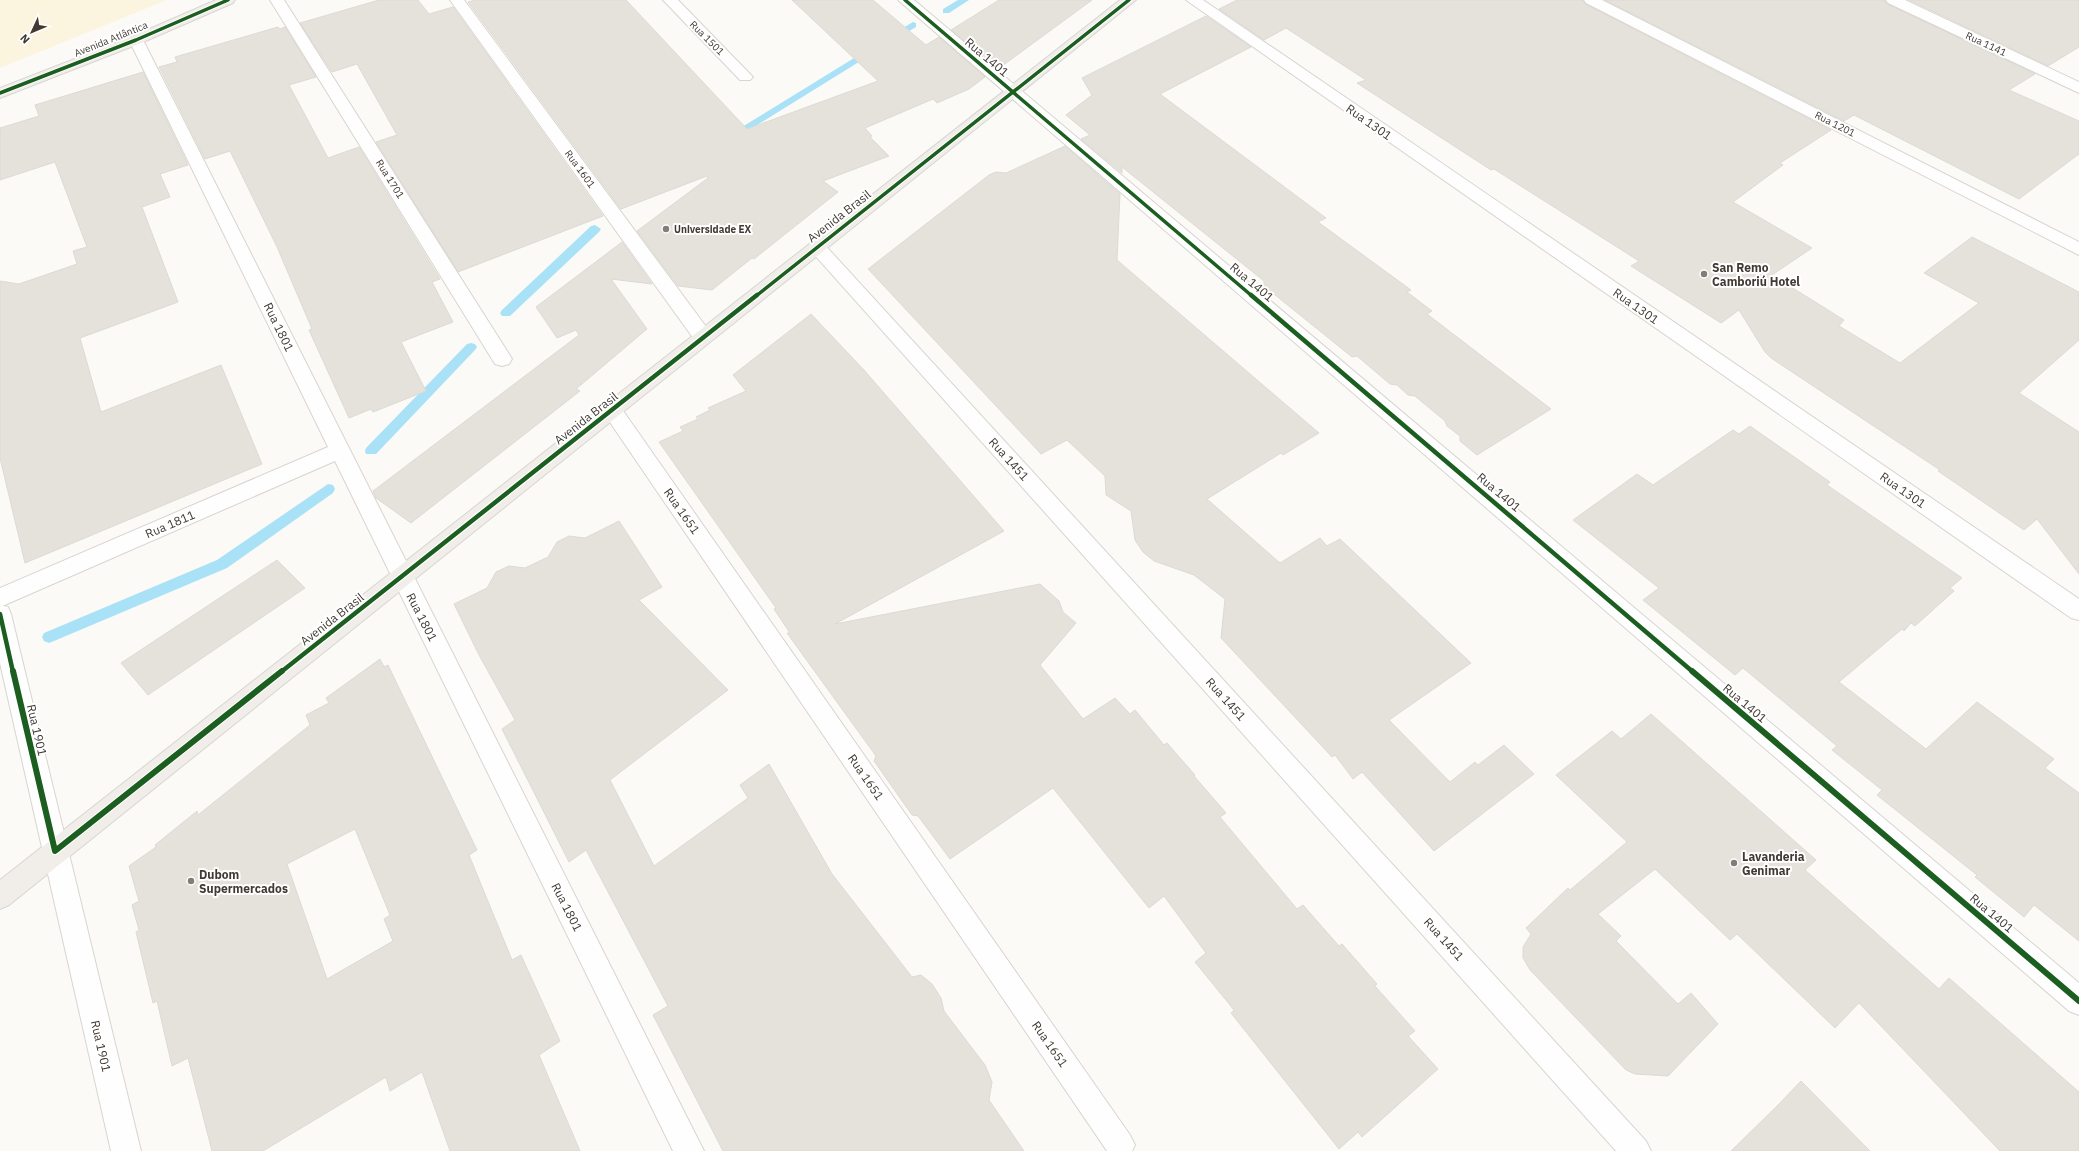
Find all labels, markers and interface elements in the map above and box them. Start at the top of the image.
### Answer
north arrow [12,12,52,52]
street label: Avenida Atlântica [72,18,150,60]
street label: Rua 1501 [687,18,727,58]
street label: Rua 1141 [1963,29,2009,59]
text: N [17,31,33,47]
street label: Rua 1401 [962,34,1012,80]
street label: Rua 1301 [1343,101,1395,143]
street label: Rua 1201 [1813,108,1857,140]
street label: Rua 1601 [562,147,598,191]
street label: Rua 1701 [373,157,407,201]
street label: Avenida Brasil [804,187,874,245]
place label: Universidade EX [674,223,752,236]
marker: Universidade EX [661,224,671,234]
street label: Rua 1401 [1227,259,1277,305]
place label: San Remo Camboriú Hotel [1712,260,1800,289]
marker: San Remo Camboriú Hotel [1699,269,1709,279]
street label: Rua 1301 [1610,285,1662,327]
street label: Rua 1801 [261,300,297,354]
street label: Avenida Brasil [551,389,621,447]
street label: Rua 1451 [986,434,1032,484]
street label: Rua 1401 [1474,469,1524,515]
street label: Rua 1301 [1877,469,1929,511]
street label: Rua 1651 [661,485,703,537]
street label: Rua 1811 [143,507,197,541]
street label: Avenida Brasil [297,590,367,648]
street label: Rua 1801 [403,590,441,644]
street label: Rua 1451 [1203,674,1249,724]
street label: Rua 1401 [1720,680,1770,726]
street label: Rua 1901 [24,703,50,757]
street label: Rua 1651 [845,751,887,803]
place label: Lavanderia Genimar [1742,849,1805,878]
marker: Lavanderia Genimar [1729,858,1739,868]
place label: Dubom Supermercados [199,867,288,896]
marker: Dubom Supermercados [186,876,196,886]
street label: Rua 1801 [548,880,586,934]
street label: Rua 1401 [1967,890,2017,936]
street label: Rua 1451 [1421,914,1467,964]
street label: Rua 1651 [1029,1018,1071,1070]
street label: Rua 1901 [88,1019,114,1073]

